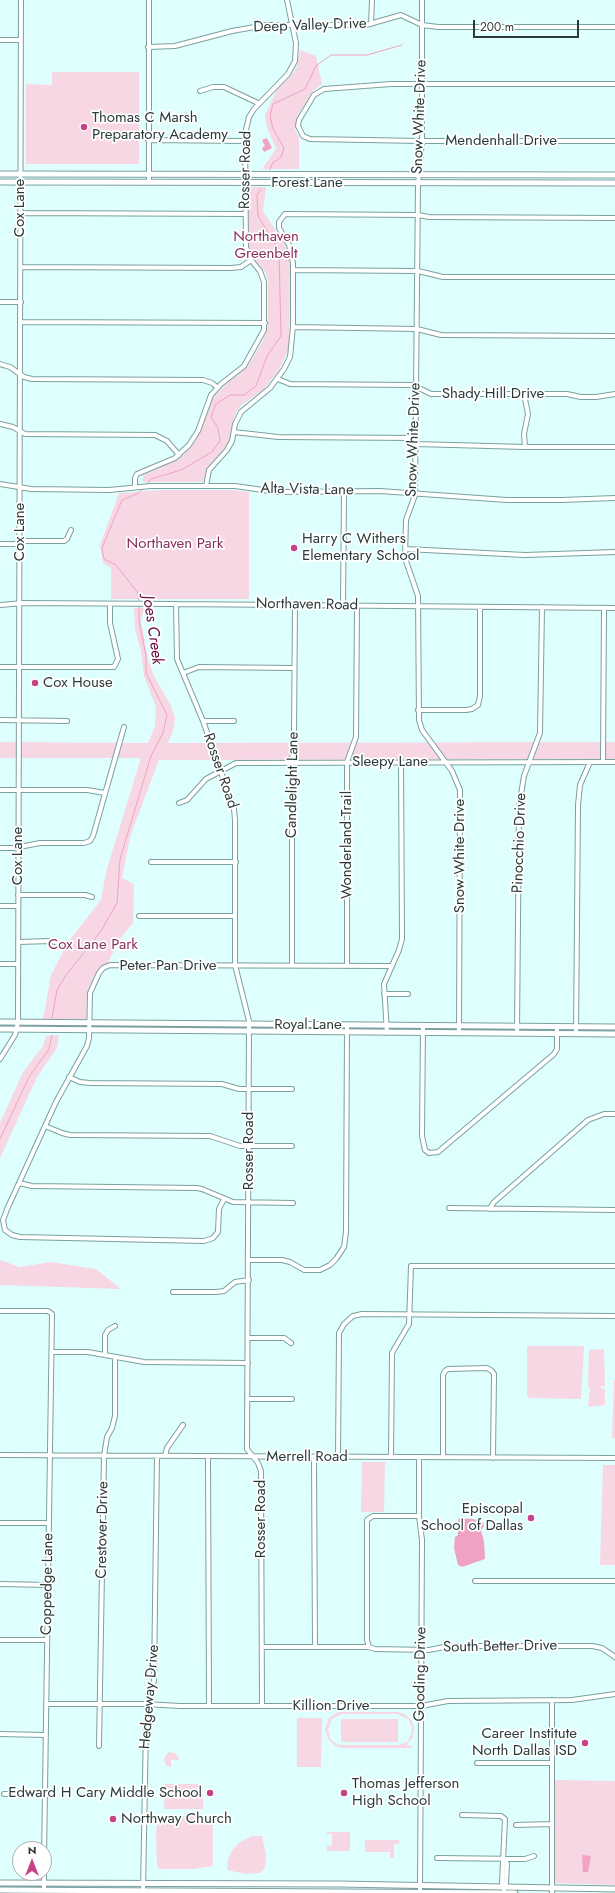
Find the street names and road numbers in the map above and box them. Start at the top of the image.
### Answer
street label: Deep Valley Drive [253,15,367,37]
street label: Snow White Drive [409,59,431,175]
street label: Rosser Road [236,131,256,209]
street label: Mendenhall Drive [445,132,557,150]
street label: Forest Lane [271,174,343,192]
street label: Cox Lane [11,179,29,237]
street label: Snow White Drive [403,382,425,498]
street label: Shady Hill Drive [442,385,544,403]
street label: Alta Vista Lane [260,480,354,500]
street label: Cox Lane [11,503,29,561]
street label: Northaven Road [256,595,358,615]
street label: Rosser Road [199,731,241,811]
street label: Candlelight Lane [283,732,303,838]
street label: Sleepy Lane [352,753,428,771]
street label: Wonderland Trail [338,791,356,899]
street label: Pinocchio Drive [509,793,531,893]
street label: Snow White Drive [451,799,469,913]
street label: Cox Lane [9,827,27,885]
street label: Peter Pan Drive [119,957,217,975]
street label: Royal Lane [274,1016,342,1034]
street label: Rosser Road [240,1112,258,1190]
street label: Merrell Road [266,1448,348,1466]
street label: Rosser Road [252,1480,270,1558]
street label: Crestover Drive [93,1481,113,1579]
street label: Coppedge Lane [38,1533,58,1635]
street label: Gooding Drive [411,1626,431,1722]
street label: South Better Drive [443,1637,557,1657]
street label: Hedgeway Drive [136,1644,164,1750]
street label: Killion Drive [292,1697,370,1715]

